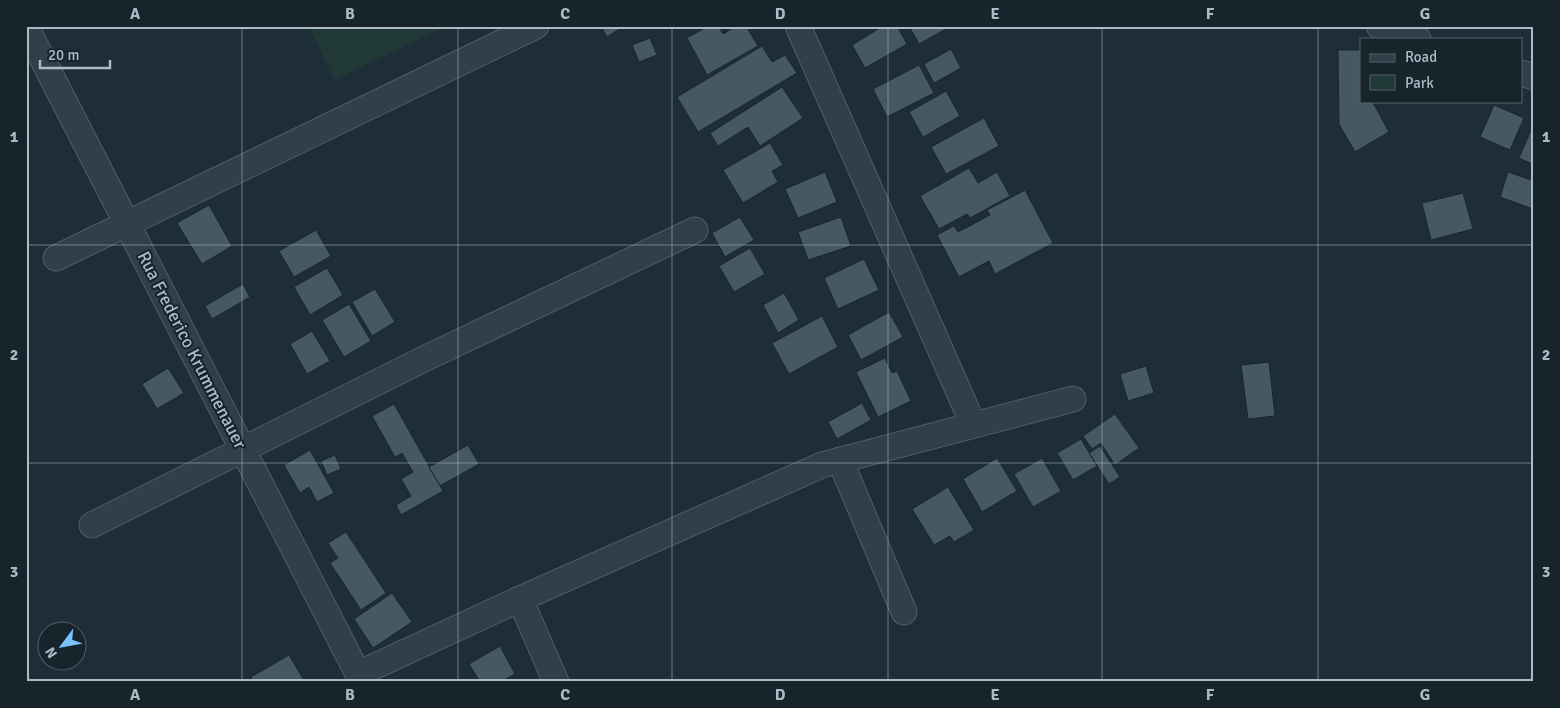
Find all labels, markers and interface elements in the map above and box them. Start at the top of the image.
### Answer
text: A [130,4,141,24]
text: B [345,4,355,24]
text: C [560,4,570,24]
text: D [775,4,786,24]
text: E [990,4,1000,24]
text: F [1206,4,1215,24]
text: G [1420,4,1430,24]
scale bar [40,38,110,70]
legend [1360,38,1522,102]
text: 20 m [48,46,79,64]
text: Road [1405,48,1437,66]
text: Park [1405,74,1434,92]
text: 1 [10,127,19,147]
text: 1 [1542,127,1551,147]
street label: Rua Frederico Krummenauer [132,247,252,453]
text: 2 [10,345,18,365]
text: 2 [1542,345,1550,365]
text: 3 [10,562,18,582]
text: 3 [1542,562,1550,582]
north arrow [38,620,88,670]
text: N [42,644,61,661]
text: A [130,685,141,705]
text: B [345,685,355,705]
text: C [560,685,570,705]
text: D [775,685,786,705]
text: E [990,685,1000,705]
text: F [1206,685,1215,705]
text: G [1420,685,1430,705]

